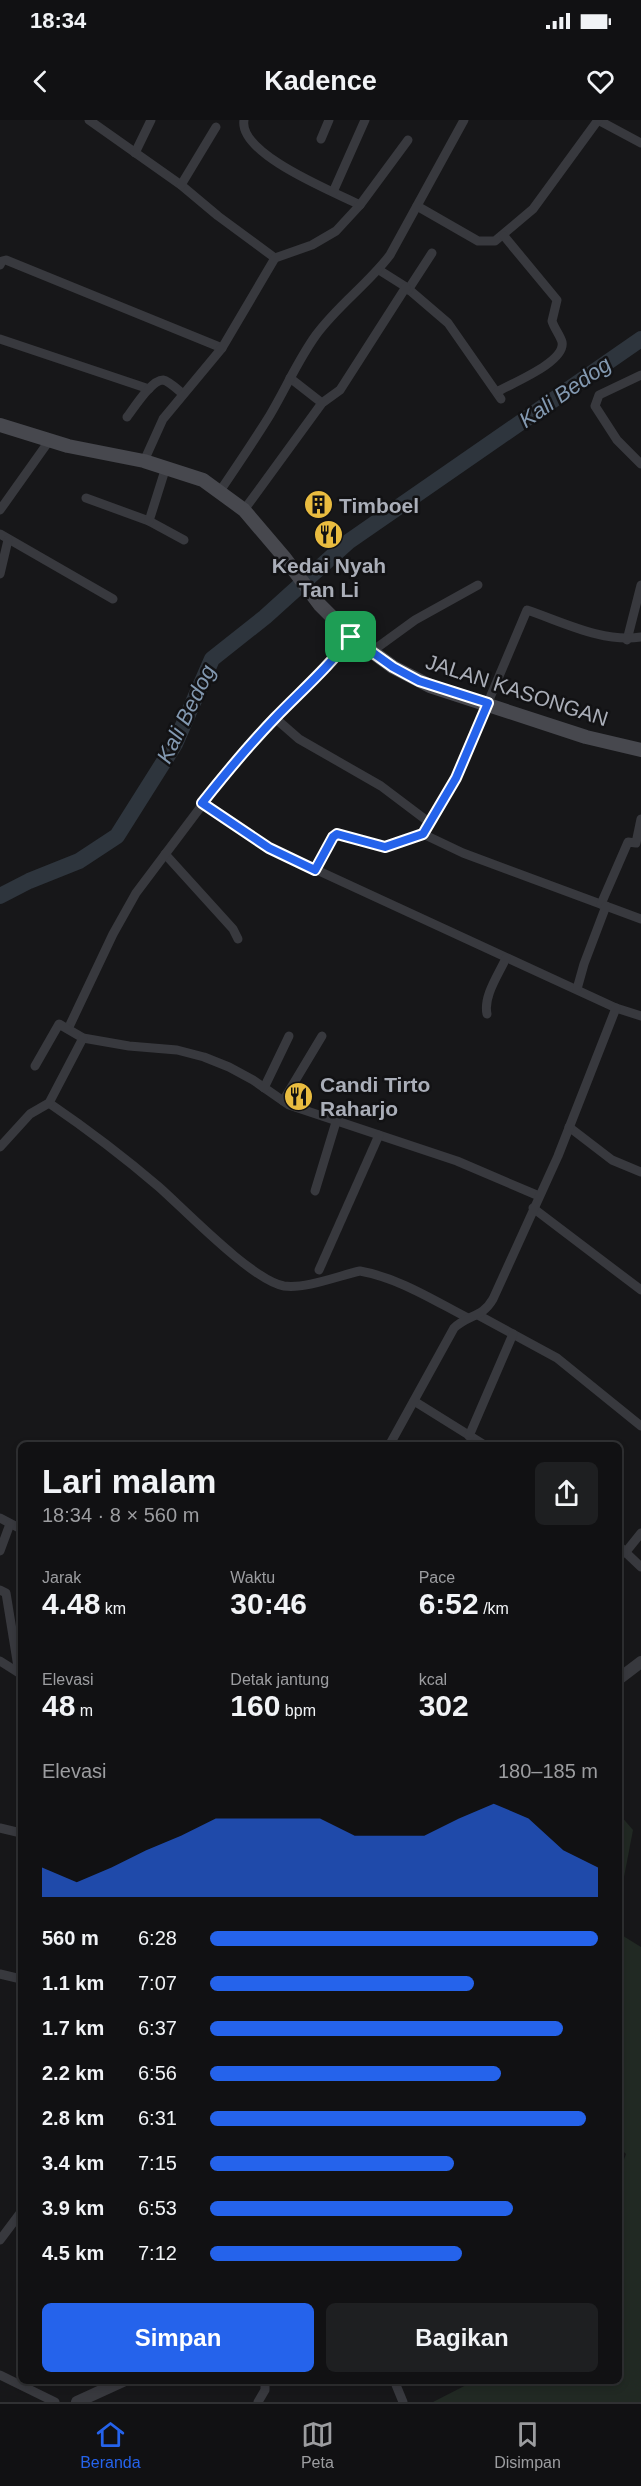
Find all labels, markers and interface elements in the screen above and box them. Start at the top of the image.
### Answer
text: 18:34 [30,8,86,33]
icon: back [24,65,57,98]
icon: heart [584,65,617,98]
text: Kadence [264,66,377,96]
water label: Kali Bedog [514,351,616,433]
building icon: Timboel [302,489,334,521]
place label: Timboel [339,494,419,517]
restaurant icon: Kedai Nyah Tan Li [313,518,345,550]
place label: Kedai Nyah Tan Li [272,554,386,601]
pin [325,611,376,662]
icon: arrive [334,620,367,653]
street label: JALAN KASONGAN [423,650,611,730]
water label: Kali Bedog [151,660,221,767]
place label: Candi Tirto Raharjo [320,1073,430,1120]
restaurant icon: Candi Tirto Raharjo [283,1080,315,1112]
button: share [535,1462,598,1525]
text: Lari malam [42,1463,216,1500]
text: 18:34 · 8 × 560 m [42,1504,199,1526]
text: Jarak [42,1569,81,1586]
text: Waktu [230,1569,275,1586]
text: Pace [419,1569,455,1586]
text: 4.48 [42,1587,100,1620]
text: 30:46 [230,1587,307,1620]
text: 6:52 [419,1587,479,1620]
text: km [100,1600,126,1617]
text: /km [479,1600,509,1617]
text: Elevasi [42,1671,94,1688]
text: Detak jantung [230,1671,329,1688]
text: kcal [419,1671,447,1688]
text: 48 [42,1689,75,1722]
text: 160 [230,1689,280,1722]
text: 302 [419,1689,469,1722]
text: m [75,1702,93,1719]
text: bpm [280,1702,316,1719]
text: Elevasi [42,1760,106,1782]
text: 180–185 m [498,1760,598,1782]
text: 560 m [42,1927,99,1949]
text: 6:28 [138,1927,177,1949]
text: 1.1 km [42,1972,104,1994]
text: 7:07 [138,1972,177,1994]
text: 1.7 km [42,2017,104,2039]
text: 6:37 [138,2017,177,2039]
text: 2.2 km [42,2062,104,2084]
text: 6:56 [138,2062,177,2084]
text: 2.8 km [42,2107,104,2129]
text: 6:31 [138,2107,177,2129]
text: 3.4 km [42,2152,104,2174]
text: 7:15 [138,2152,177,2174]
text: 3.9 km [42,2197,104,2219]
text: 6:53 [138,2197,177,2219]
text: 4.5 km [42,2242,104,2264]
text: 7:12 [138,2242,177,2264]
button: Simpan [42,2303,314,2372]
button: Bagikan [326,2303,598,2372]
tab: Beranda [80,2418,141,2472]
tab: Peta [301,2418,334,2472]
tab: Disimpan [494,2418,561,2472]

